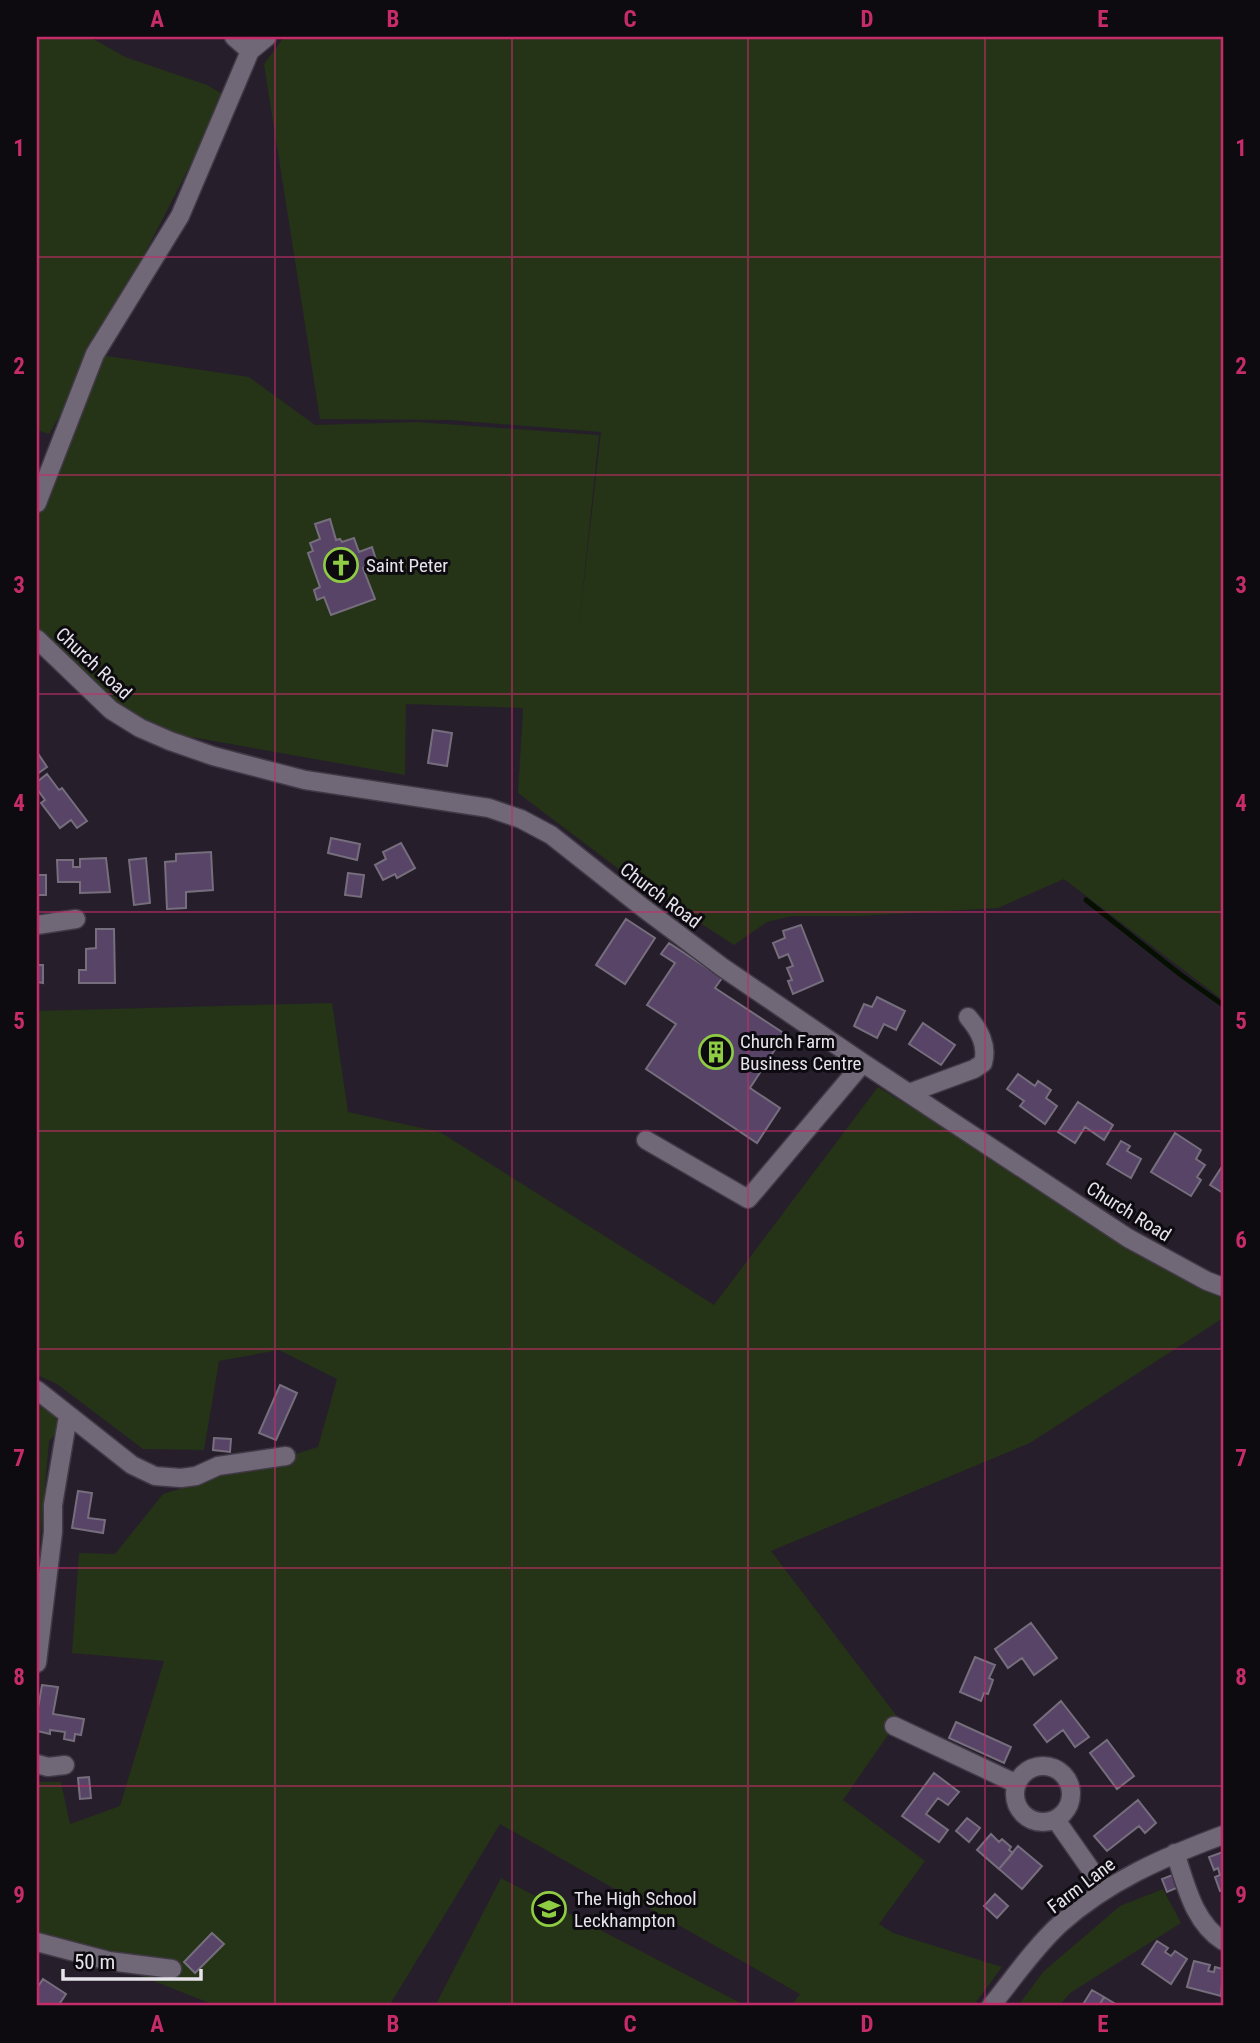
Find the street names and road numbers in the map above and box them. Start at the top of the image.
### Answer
street label: Church Road [51,622,136,704]
street label: Church Road [616,858,706,933]
street label: Church Road [1082,1176,1175,1246]
street label: Farm Lane [1043,1853,1120,1918]

